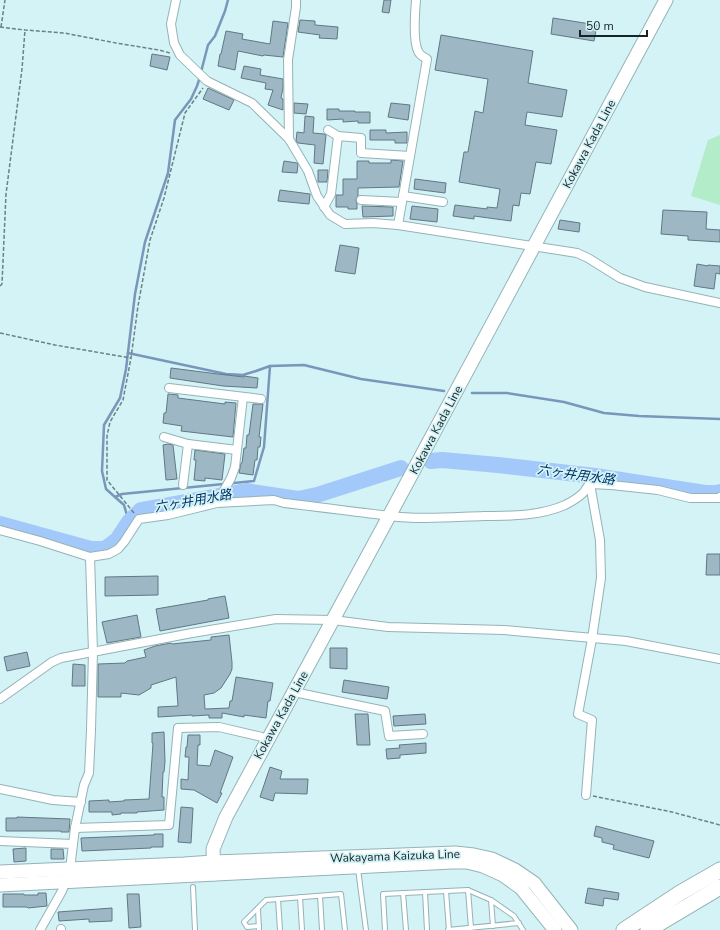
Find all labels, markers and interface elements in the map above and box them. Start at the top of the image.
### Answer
scale bar [580,12,647,38]
text: 50 m [586,18,614,34]
street label: Kokawa Kada Line [559,97,619,191]
street label: Kokawa Kada Line [406,383,466,477]
water label: 六ヶ井用水路 [536,461,617,489]
water label: 六ヶ井用水路 [153,485,234,517]
street label: Kokawa Kada Line [250,668,312,762]
street label: Wakayama Kaizuka Line [330,846,460,866]

